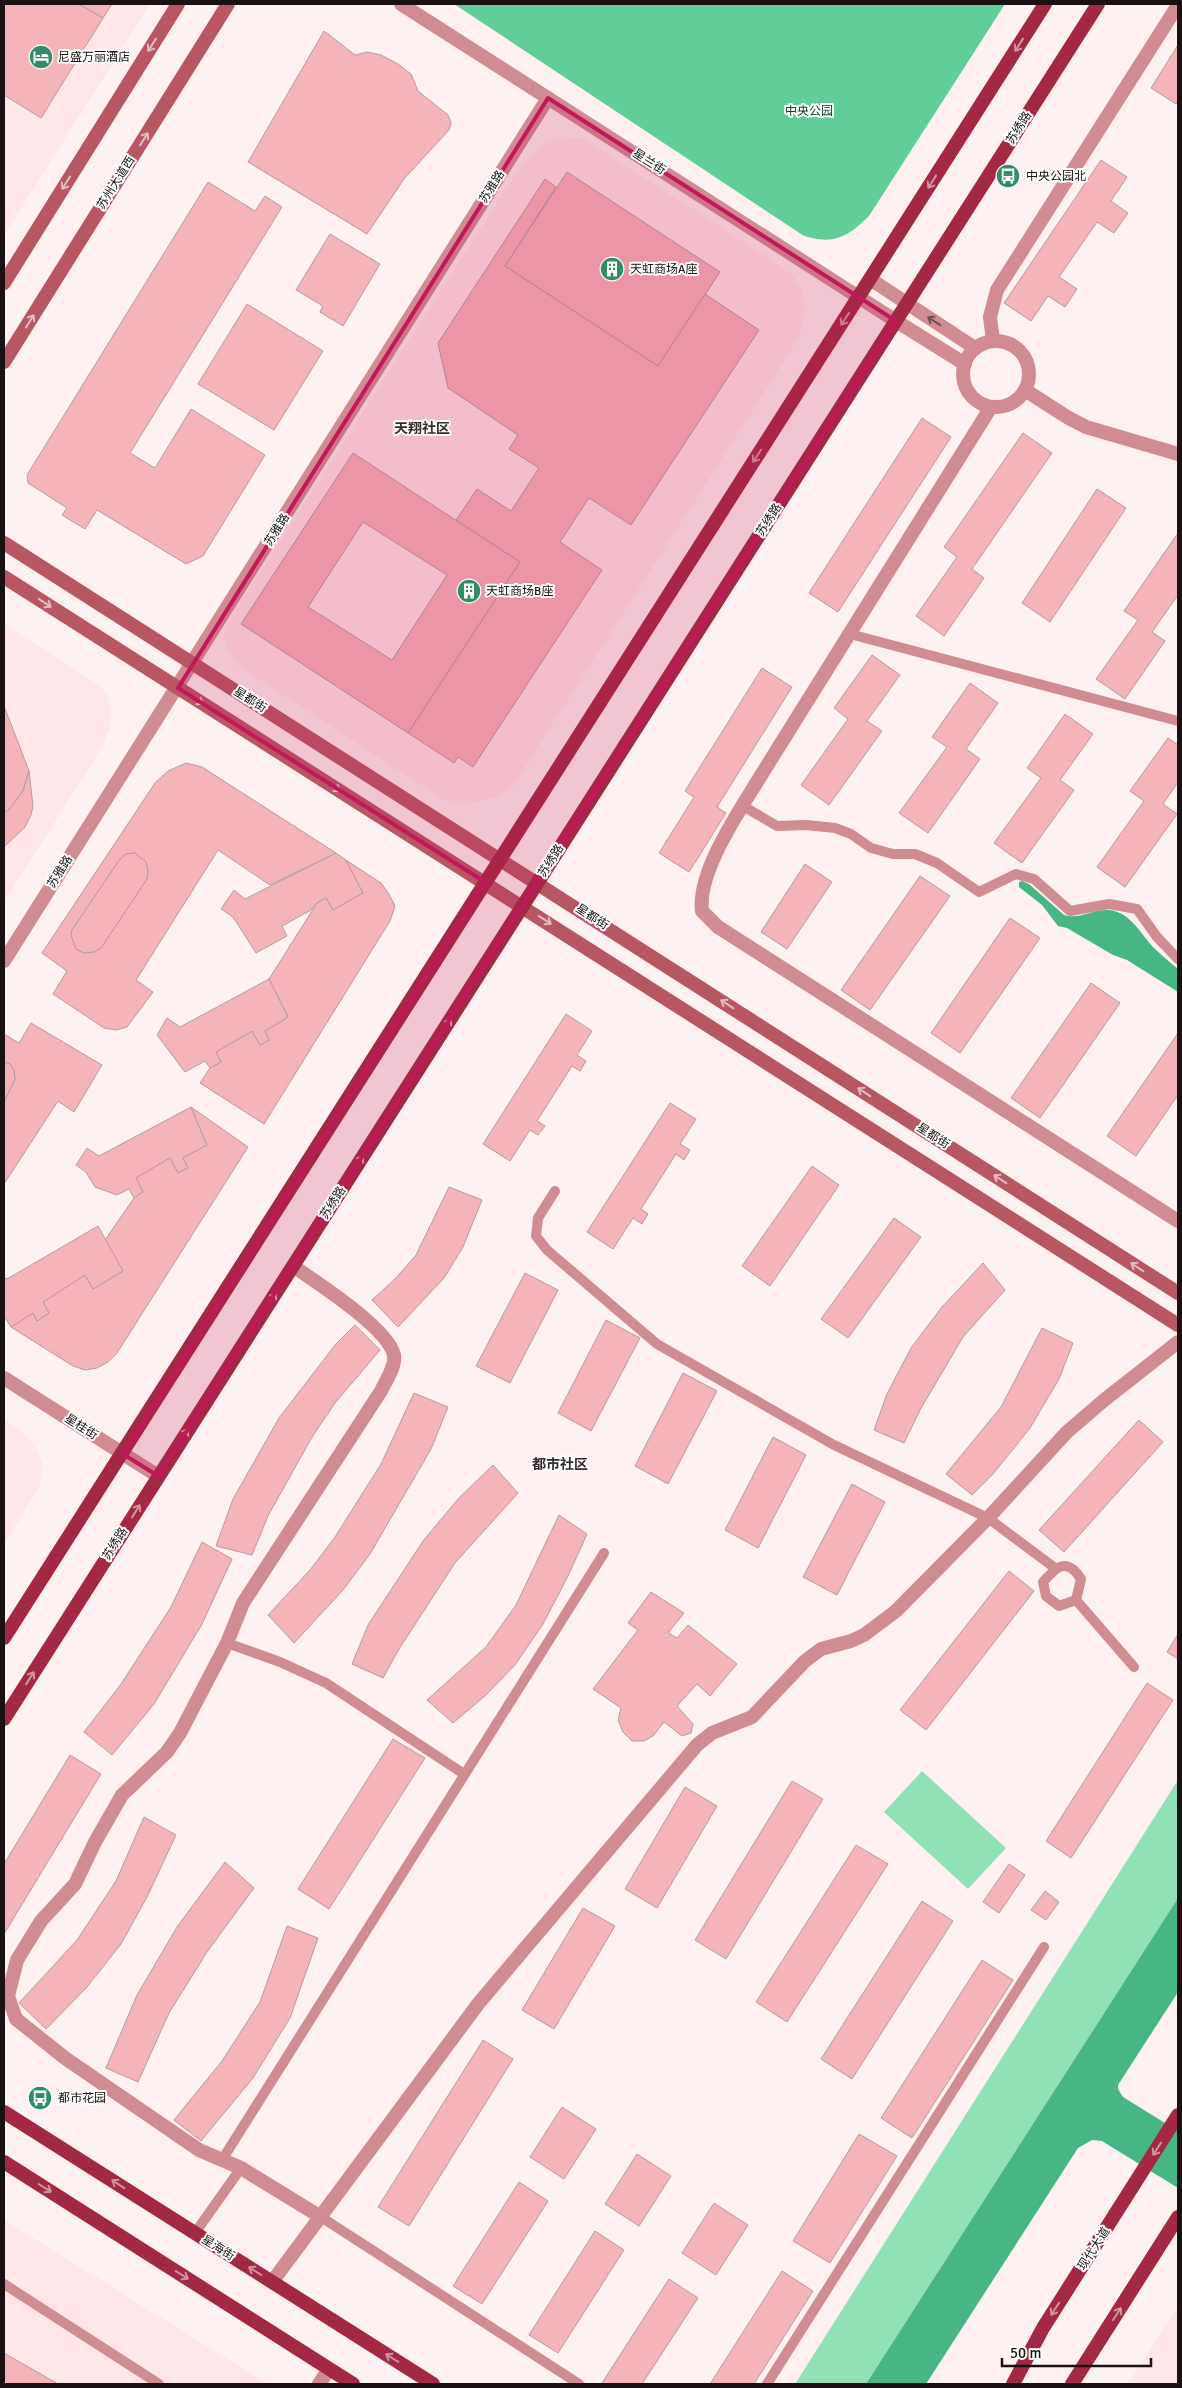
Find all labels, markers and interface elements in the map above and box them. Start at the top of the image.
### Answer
one-way arrow [147,38,158,52]
one-way arrow [1014,38,1024,52]
hotel icon: 尼盛万丽酒店 [28,44,54,70]
place label: 尼盛万丽酒店 [58,50,130,65]
park label: 中央公园 [785,104,833,119]
street label: 苏绣路 [1003,109,1035,147]
one-way arrow [138,132,149,146]
street label: 星兰街 [630,146,668,178]
street label: 苏州大道西 [94,154,138,212]
bus stop icon: 中央公园北 [995,163,1021,189]
street label: 苏雅路 [476,168,508,206]
place label: 中央公园北 [1026,169,1086,184]
one-way arrow [61,175,71,189]
one-way arrow [926,175,937,189]
building icon: 天虹商场A座 [599,256,625,282]
place label: 天虹商场A座 [630,262,697,277]
one-way arrow [839,312,849,326]
one-way arrow [25,315,35,329]
one-way arrow [927,316,941,327]
district label: 天翔社区 [394,420,450,437]
one-way arrow [752,449,762,463]
street label: 苏绣路 [753,501,785,539]
street label: 苏雅路 [261,511,293,549]
building icon: 天虹商场B座 [456,578,482,604]
place label: 天虹商场B座 [486,584,553,599]
one-way arrow [37,599,51,609]
street label: 星都街 [231,684,269,716]
one-way arrow [189,695,203,705]
one-way arrow [327,782,341,792]
street label: 苏绣路 [535,842,567,880]
street label: 苏雅路 [44,853,76,891]
street label: 星都街 [573,901,611,933]
one-way arrow [538,916,552,926]
one-way arrow [720,998,734,1009]
one-way arrow [442,1018,452,1032]
one-way arrow [857,1086,871,1096]
street label: 星都街 [914,1120,952,1152]
one-way arrow [355,1155,365,1169]
one-way arrow [994,1174,1008,1184]
street label: 苏绣路 [317,1184,349,1222]
one-way arrow [1131,1262,1145,1272]
one-way arrow [267,1292,277,1306]
street label: 星桂街 [62,1411,100,1443]
one-way arrow [179,1429,189,1443]
district label: 都市社区 [532,1456,588,1473]
one-way arrow [131,1505,141,1519]
street label: 苏绣路 [99,1525,131,1563]
one-way arrow [25,1671,35,1685]
bus stop icon: 都市花园 [27,2085,53,2111]
place label: 都市花园 [58,2091,106,2106]
one-way arrow [1151,2142,1161,2156]
one-way arrow [111,2179,125,2189]
one-way arrow [37,2184,51,2194]
street label: 现代大道 [1075,2225,1113,2273]
street label: 星海街 [199,2232,237,2264]
one-way arrow [248,2266,262,2276]
one-way arrow [175,2270,189,2281]
one-way arrow [1050,2302,1061,2316]
one-way arrow [1112,2307,1122,2321]
scale bar [1002,2336,1151,2368]
text: 50 m [1010,2344,1041,2362]
one-way arrow [385,2353,399,2363]

